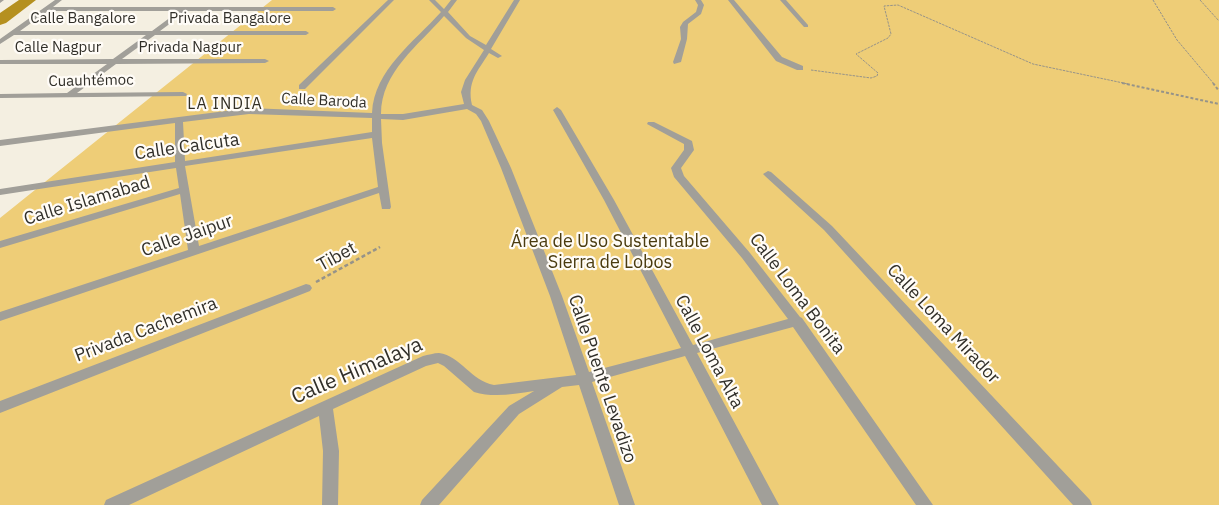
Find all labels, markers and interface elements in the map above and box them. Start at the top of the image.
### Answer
street label: Calle Bangalore [30,10,136,28]
street label: Privada Bangalore [169,10,291,28]
street label: Calle Nagpur [15,39,101,57]
street label: Privada Nagpur [139,39,241,57]
street label: Cuauhtémoc [48,71,134,91]
street label: Calle Baroda [281,90,367,112]
district label: LA INDIA [186,94,264,114]
street label: Calle Calcuta [133,129,241,165]
street label: Calle Islamabad [21,172,153,230]
street label: Calle Jaipur [138,210,236,262]
street label: Calle Loma Bonita [745,229,849,359]
park label: Área de Uso Sustentable Sierra de Lobos [511,231,709,274]
street label: Tibet [314,238,360,276]
street label: Calle Loma Mirador [882,260,1004,388]
street label: Calle Puente Levadizo [563,292,641,466]
street label: Calle Loma Alta [670,292,748,412]
street label: Privada Cachemira [72,293,220,367]
street label: Calle Himalaya [288,332,426,410]

